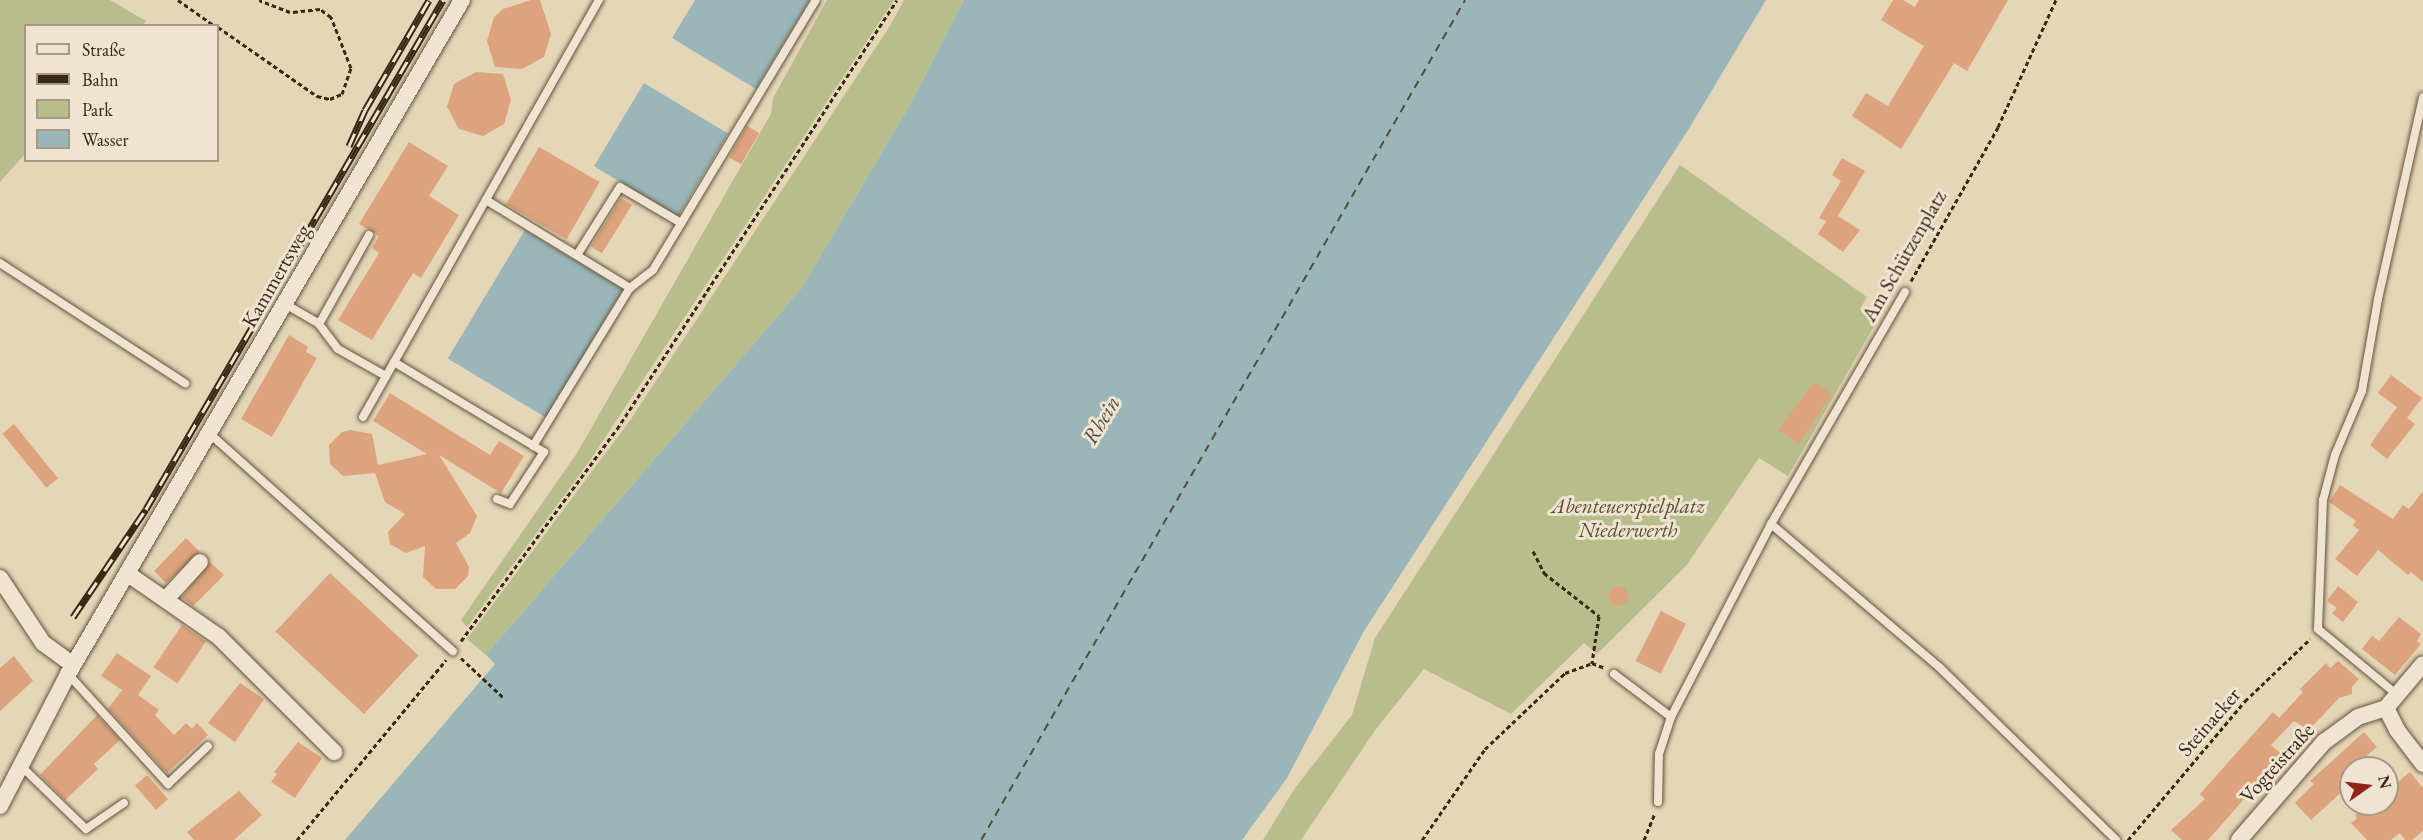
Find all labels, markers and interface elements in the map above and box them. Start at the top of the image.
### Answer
legend [24,24,219,162]
text: Straße [82,38,125,61]
text: Bahn [82,68,119,91]
text: Park [82,98,113,121]
text: Wasser [82,128,129,151]
street label: Am Schützenplatz [1856,186,1952,326]
street label: Kammertsweg [236,220,316,332]
water label: Rhein [1077,391,1125,449]
park label: Abenteuerspielplatz Niederwerth [1551,493,1705,543]
street label: Steinacker [2172,683,2246,761]
street label: Vogteistraße [2235,718,2319,808]
north arrow [2339,756,2399,816]
text: N [2373,773,2397,791]

